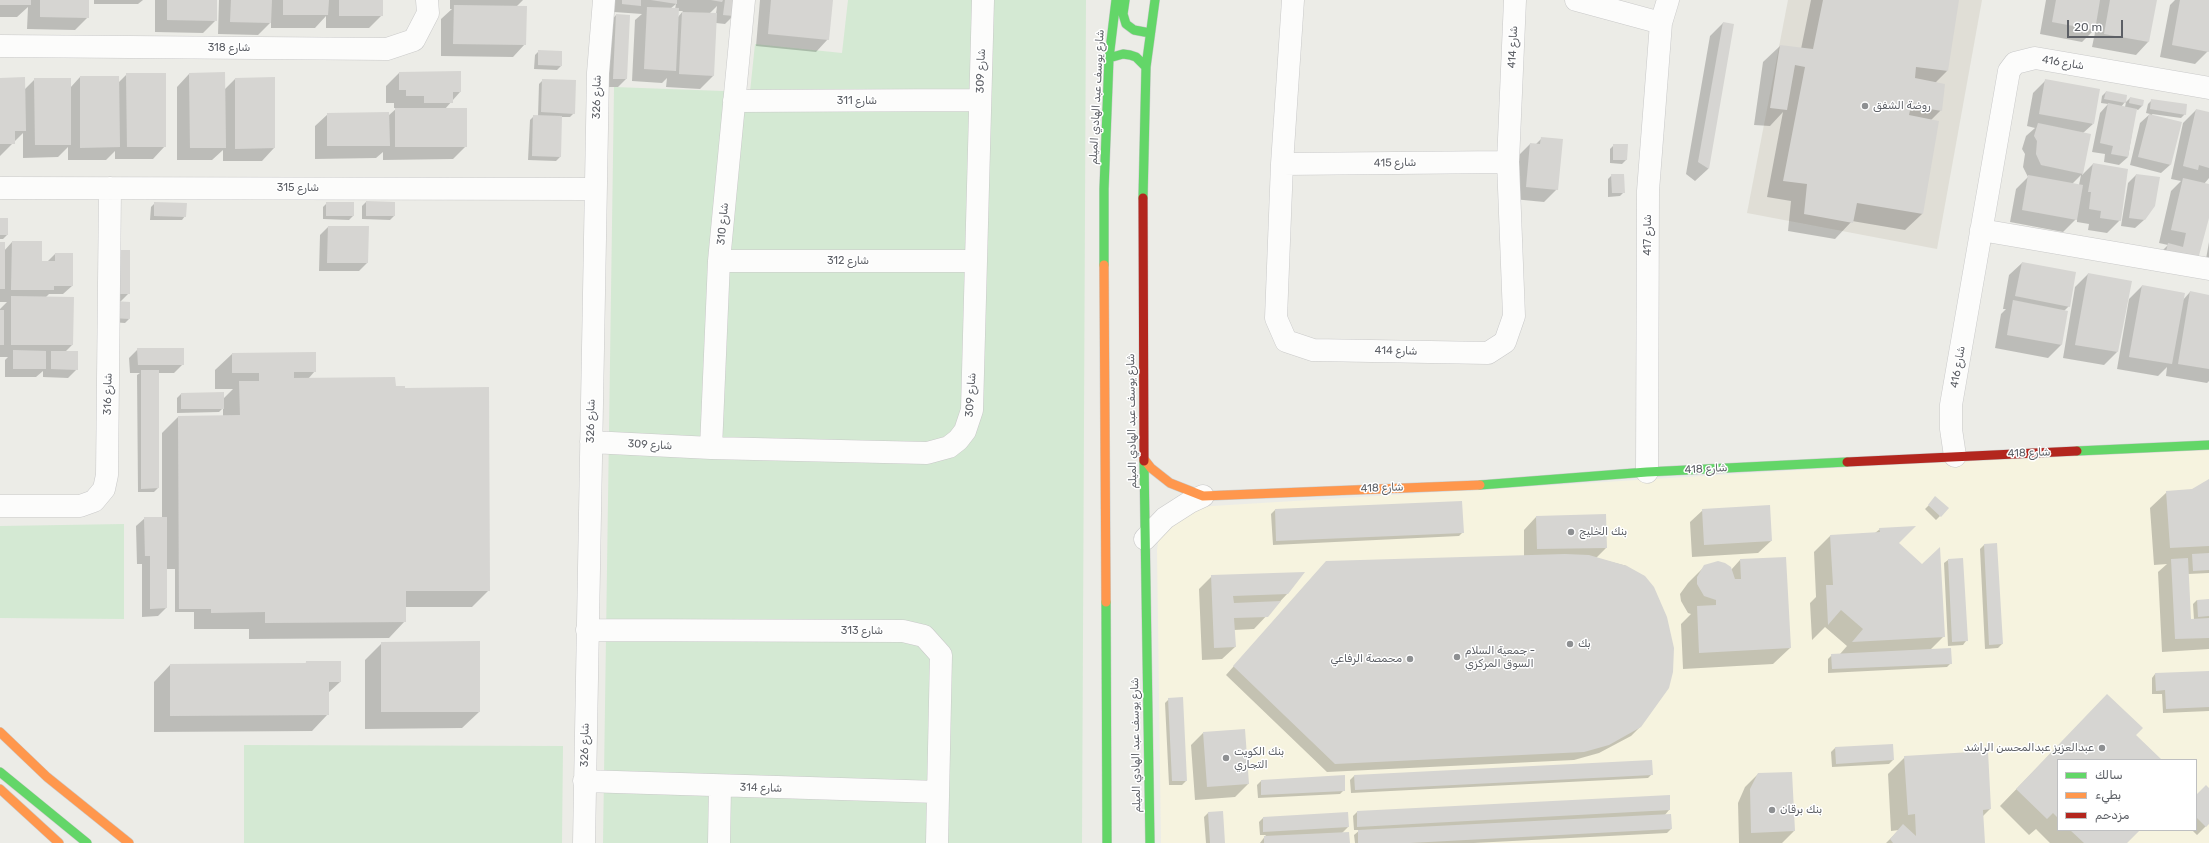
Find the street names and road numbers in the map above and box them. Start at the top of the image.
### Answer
street label: شارع 414 [1505,25,1521,69]
street label: شارع يوسف عبد الهادي الميلم [1087,29,1107,165]
street label: شارع 318 [208,41,250,55]
street label: شارع 309 [974,48,988,94]
street label: شارع 416 [2041,53,2085,73]
street label: شارع 326 [590,75,604,119]
street label: شارع 311 [837,94,877,108]
street label: شارع 415 [1374,156,1416,170]
street label: شارع 315 [277,181,319,195]
street label: شارع 310 [715,202,731,246]
street label: شارع 417 [1641,214,1655,256]
street label: شارع 312 [827,254,869,268]
street label: شارع 414 [1375,344,1417,358]
street label: شارع 416 [1948,345,1968,389]
street label: شارع يوسف عبد الهادي الميلم [1124,353,1140,489]
street label: شارع 309 [963,372,979,418]
street label: شارع 316 [101,373,115,415]
street label: شارع 326 [584,399,598,443]
street label: شارع 309 [627,437,673,453]
street label: شارع 418 [2007,446,2051,460]
street label: شارع 418 [1684,461,1728,477]
street label: شارع 418 [1360,481,1404,495]
street label: شارع 313 [841,624,883,638]
street label: شارع يوسف عبد الهادي الميلم [1128,677,1144,813]
street label: شارع 326 [578,723,592,767]
street label: شارع 314 [739,781,783,795]

